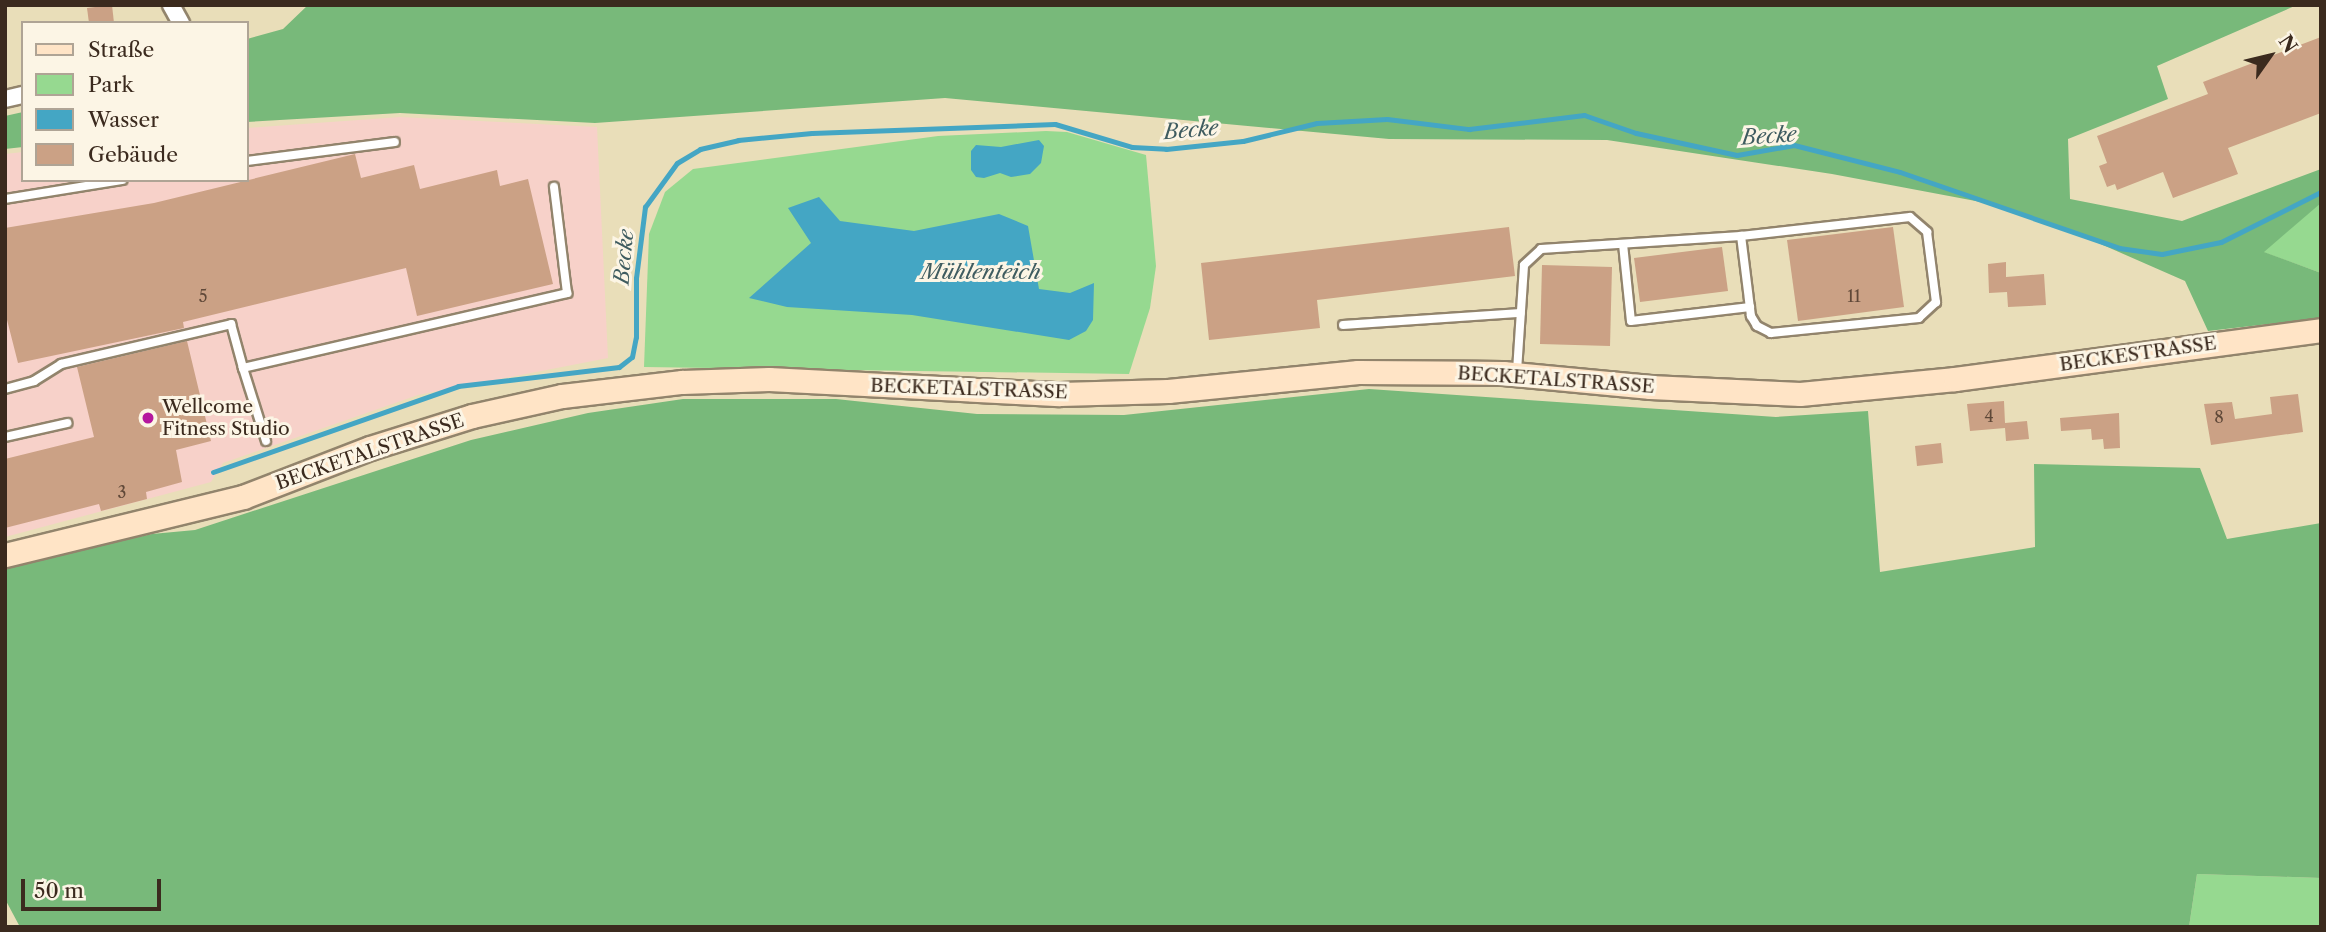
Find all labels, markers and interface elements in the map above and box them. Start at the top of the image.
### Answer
legend [21,21,248,182]
north arrow [2235,21,2305,91]
text: N [2274,31,2302,57]
text: Straße [88,37,154,62]
text: Park [88,72,134,97]
text: Wasser [88,107,159,132]
water label: Becke [1163,115,1219,145]
water label: Becke [1741,122,1797,150]
text: Gebäude [88,142,178,167]
water label: Becke [609,229,639,285]
water label: Mühlenteich [921,259,1041,285]
house number: 5 [199,286,207,306]
house number: 11 [1847,286,1861,306]
street label: BECKESTRASSE [2058,332,2218,376]
street label: BECKETALSTRASSE [1457,362,1655,398]
street label: BECKETALSTRASSE [870,374,1068,404]
place label: Wellcome Fitness Studio [162,396,290,440]
house number: 4 [1984,406,1994,426]
house number: 8 [2214,407,2224,427]
street label: BECKETALSTRASSE [273,409,467,495]
marker: Wellcome Fitness Studio [140,410,156,426]
house number: 3 [118,482,126,502]
scale bar [24,866,164,910]
text: 50 m [34,878,84,903]

